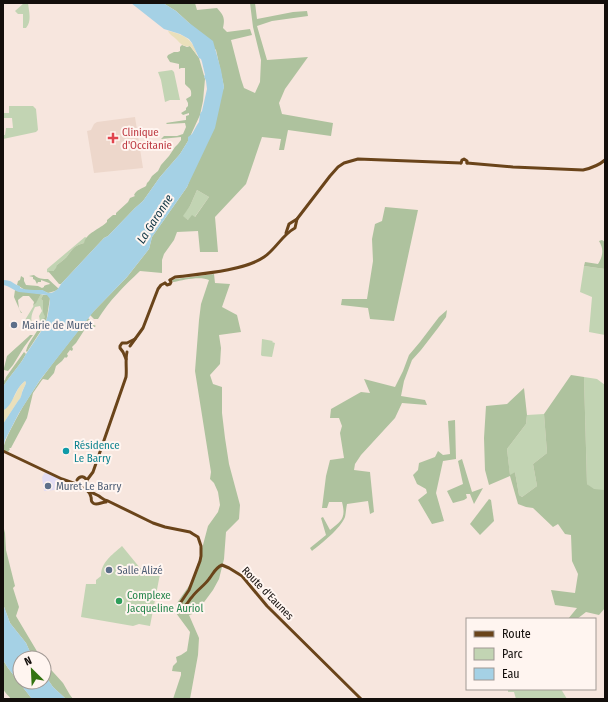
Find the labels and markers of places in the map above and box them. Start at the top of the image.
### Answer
place label: Clinique d'Occitanie [122,126,172,152]
marker: Clinique d'Occitanie [107,132,119,144]
place label: Mairie de Muret [22,319,93,332]
marker: Mairie de Muret [9,320,19,330]
place label: Résidence Le Barry [74,439,120,465]
marker: Résidence Le Barry [61,446,71,456]
place label: Muret Le Barry [56,480,121,493]
marker: Muret Le Barry [43,481,53,491]
place label: Salle Alizé [117,564,163,577]
marker: Salle Alizé [104,565,114,575]
place label: Complexe Jacqueline Auriol [127,589,203,615]
marker: Complexe Jacqueline Auriol [114,596,124,606]

